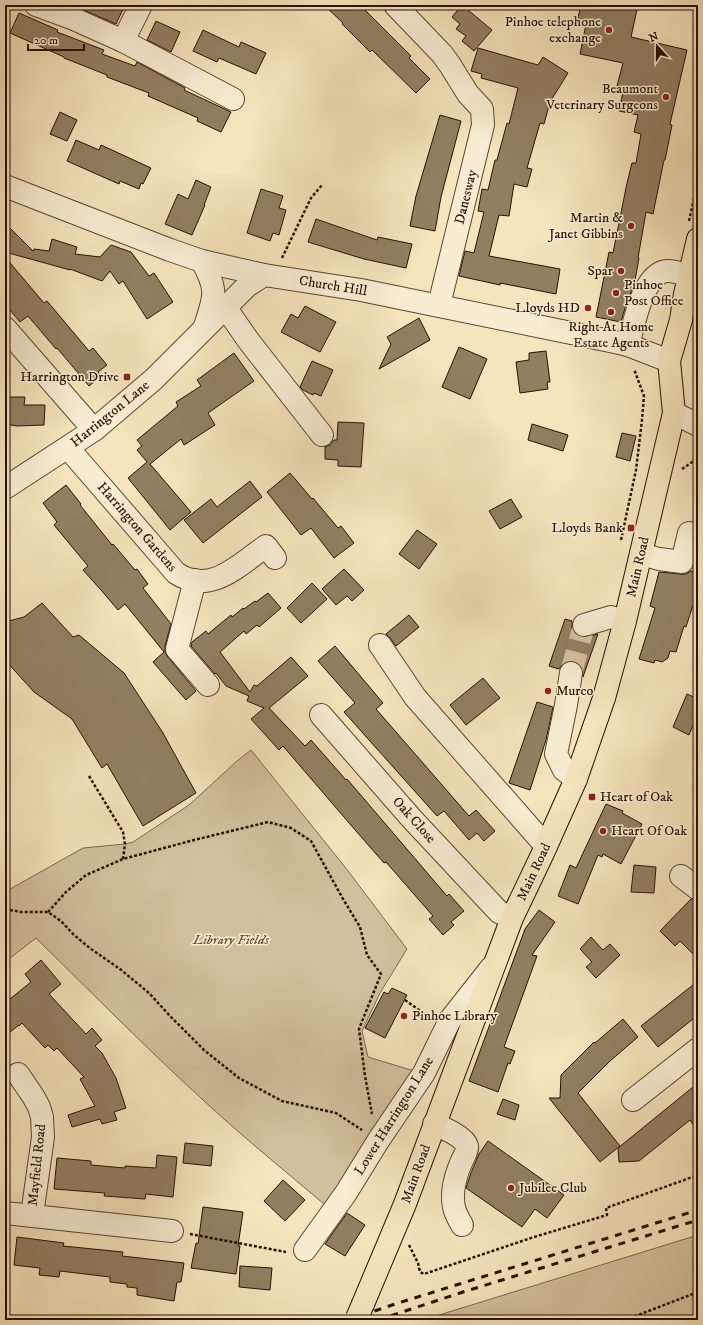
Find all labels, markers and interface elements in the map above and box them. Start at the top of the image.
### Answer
place label: Pinhoe telephone exchange [505,13,601,47]
marker: Pinhoe telephone exchange [604,25,614,35]
scale bar [28,26,84,52]
north arrow [637,26,677,66]
text: N [647,29,660,46]
text: 20 m [34,33,58,48]
place label: Beaumont Veterinary Surgeons [545,80,659,114]
marker: Beaumont Veterinary Surgeons [661,92,671,102]
street label: Danesway [451,168,482,226]
place label: Martin & Janet Gibbins [547,209,623,243]
marker: Martin & Janet Gibbins [626,221,636,231]
place label: Spar [587,262,614,280]
marker: Spar [616,266,626,276]
street label: Church Hill [298,272,369,300]
place label: Pinhoe Post Office [624,276,684,310]
marker: Pinhoe Post Office [611,288,621,298]
place label: Lloyds HD [515,299,580,317]
marker: Lloyds HD [583,303,593,313]
marker: Right At Home Estate Agents [606,307,616,317]
place label: Right At Home Estate Agents [568,318,654,352]
place label: Harrington Drive [20,368,119,386]
marker: Harrington Drive [122,372,132,382]
street label: Harrington Lane [67,376,153,451]
street label: Harrington Gardens [93,478,181,576]
place label: Lloyds Bank [551,519,623,537]
marker: Lloyds Bank [626,523,636,533]
street label: Main Road [622,535,654,599]
place label: Murco [556,682,594,700]
marker: Murco [543,686,553,696]
place label: Heart of Oak [600,788,673,806]
marker: Heart of Oak [587,792,597,802]
street label: Oak Close [388,793,440,847]
place label: Heart Of Oak [611,822,687,840]
marker: Heart Of Oak [598,826,608,836]
street label: Main Road [513,840,555,904]
park label: Library Fields [192,931,270,949]
place label: Pinhoe Library [412,1007,498,1025]
marker: Pinhoe Library [399,1011,409,1021]
street label: Lower Harrington Lane [350,1053,438,1179]
street label: Mayfield Road [24,1123,50,1207]
street label: Main Road [397,1142,435,1206]
place label: Jubilee Club [517,1179,587,1197]
marker: Jubilee Club [506,1183,516,1193]

